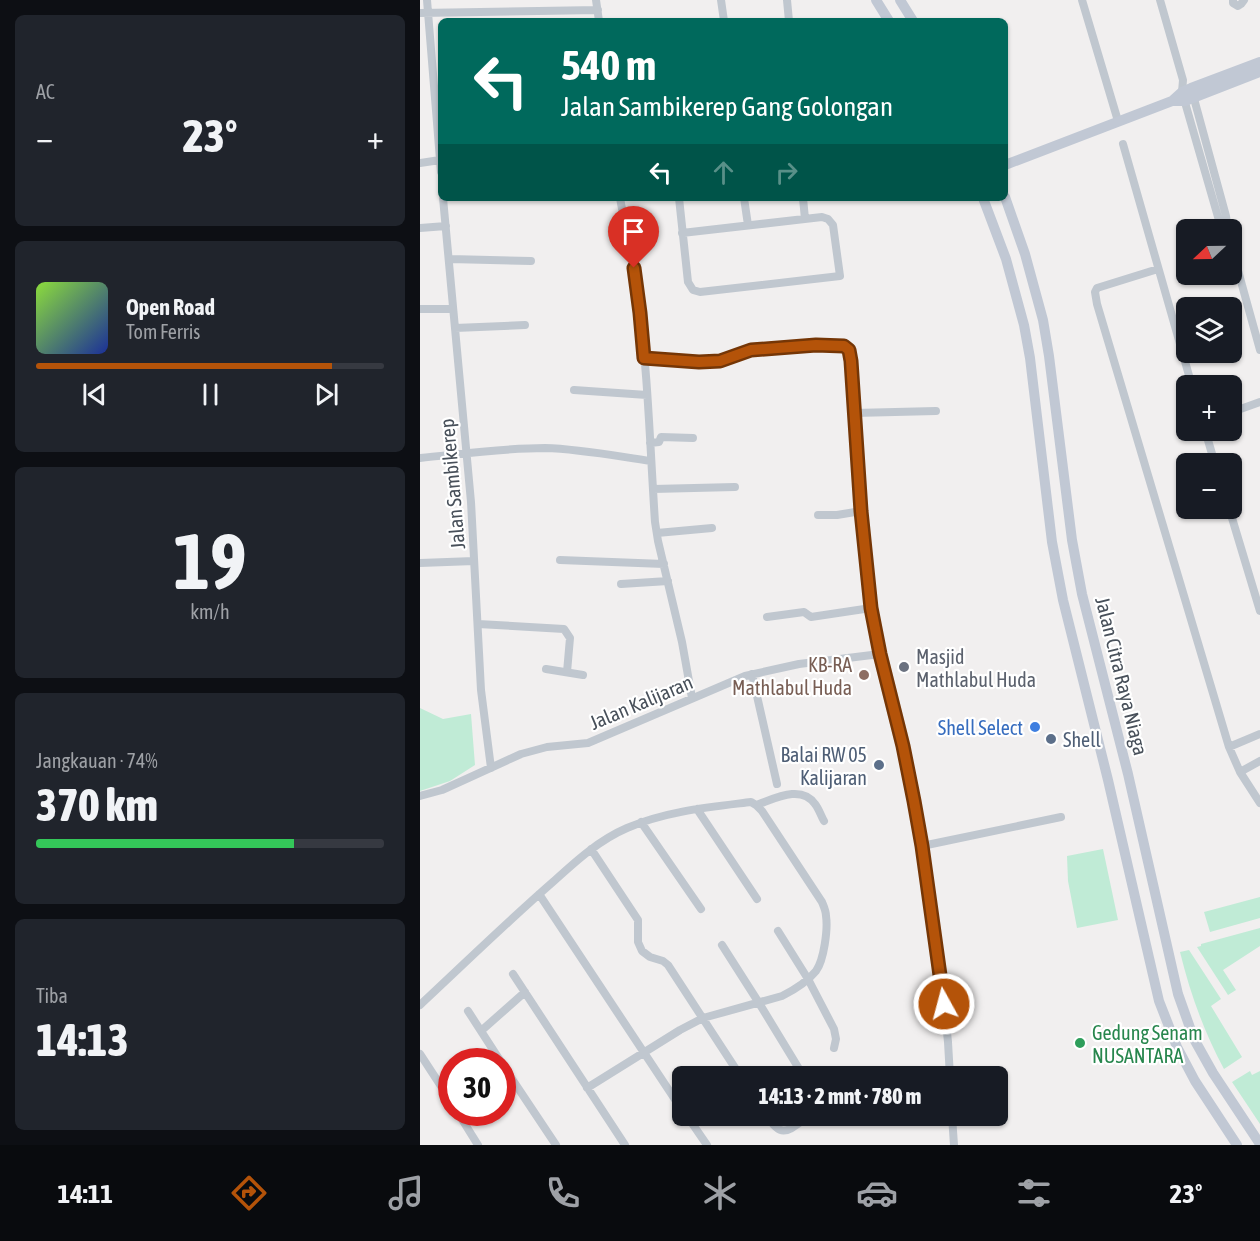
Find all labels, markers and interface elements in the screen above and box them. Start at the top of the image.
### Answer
text: 540 m [561,41,656,89]
icon: left [462,42,540,120]
text: AC [36,80,55,103]
text: Jalan Sambikerep Gang Golongan [561,91,893,122]
text: 23° [183,110,237,162]
text: − [36,118,53,156]
text: + [367,118,384,156]
icon: left [644,156,677,189]
icon: ahead [707,156,740,189]
icon: right [770,156,803,189]
pin [608,206,659,268]
icon: arrive [617,215,650,248]
north arrow [1176,219,1242,285]
map controls [1176,219,1242,519]
text: Open Road [126,294,215,320]
button: layers [1176,297,1242,363]
text: Tom Ferris [126,320,200,343]
button: + [1176,375,1242,441]
icon: previous [78,378,111,411]
icon: pause [194,378,227,411]
icon: next [310,378,343,411]
street label: Jalan Sambikerep [435,418,469,550]
button: − [1176,453,1242,519]
text: 19 [173,516,247,606]
street label: Jalan Citra Raya Niaga [1091,595,1153,757]
text: km/h [190,600,230,623]
place label: Masjid Mathlabul Huda [916,645,1036,691]
place label: KB-RA Mathlabul Huda [732,653,852,699]
marker: Masjid Mathlabul Huda [897,660,911,674]
marker: KB-RA Mathlabul Huda [857,668,871,682]
street label: Jalan Kalijaran [586,670,696,734]
place label: Shell Select [938,716,1023,739]
marker: Shell Select [1028,720,1042,734]
place label: Shell [1063,728,1101,751]
marker: Shell [1044,732,1058,746]
place label: Balai RW 05 Kalijaran [780,743,867,789]
text: Jangkauan · 74% [36,749,158,772]
marker: Balai RW 05 Kalijaran [872,758,886,772]
text: 370 km [36,779,158,831]
position arrow [912,972,976,1036]
text: Tiba [36,984,68,1007]
text: 14:13 [36,1014,129,1066]
place label: Gedung Senam NUSANTARA [1092,1021,1203,1067]
marker: Gedung Senam NUSANTARA [1073,1036,1087,1050]
speed limit sign: 30 [438,1048,516,1126]
text: 14:13 · 2 mnt · 780 m [759,1083,921,1109]
icon: directions [228,1172,270,1214]
icon: music [385,1172,427,1214]
icon: phone [542,1172,584,1214]
icon: climate [699,1172,741,1214]
icon: car [856,1172,898,1214]
icon: filters [1013,1172,1055,1214]
text: 14:11 [57,1178,113,1209]
text: 23° [1170,1178,1202,1209]

